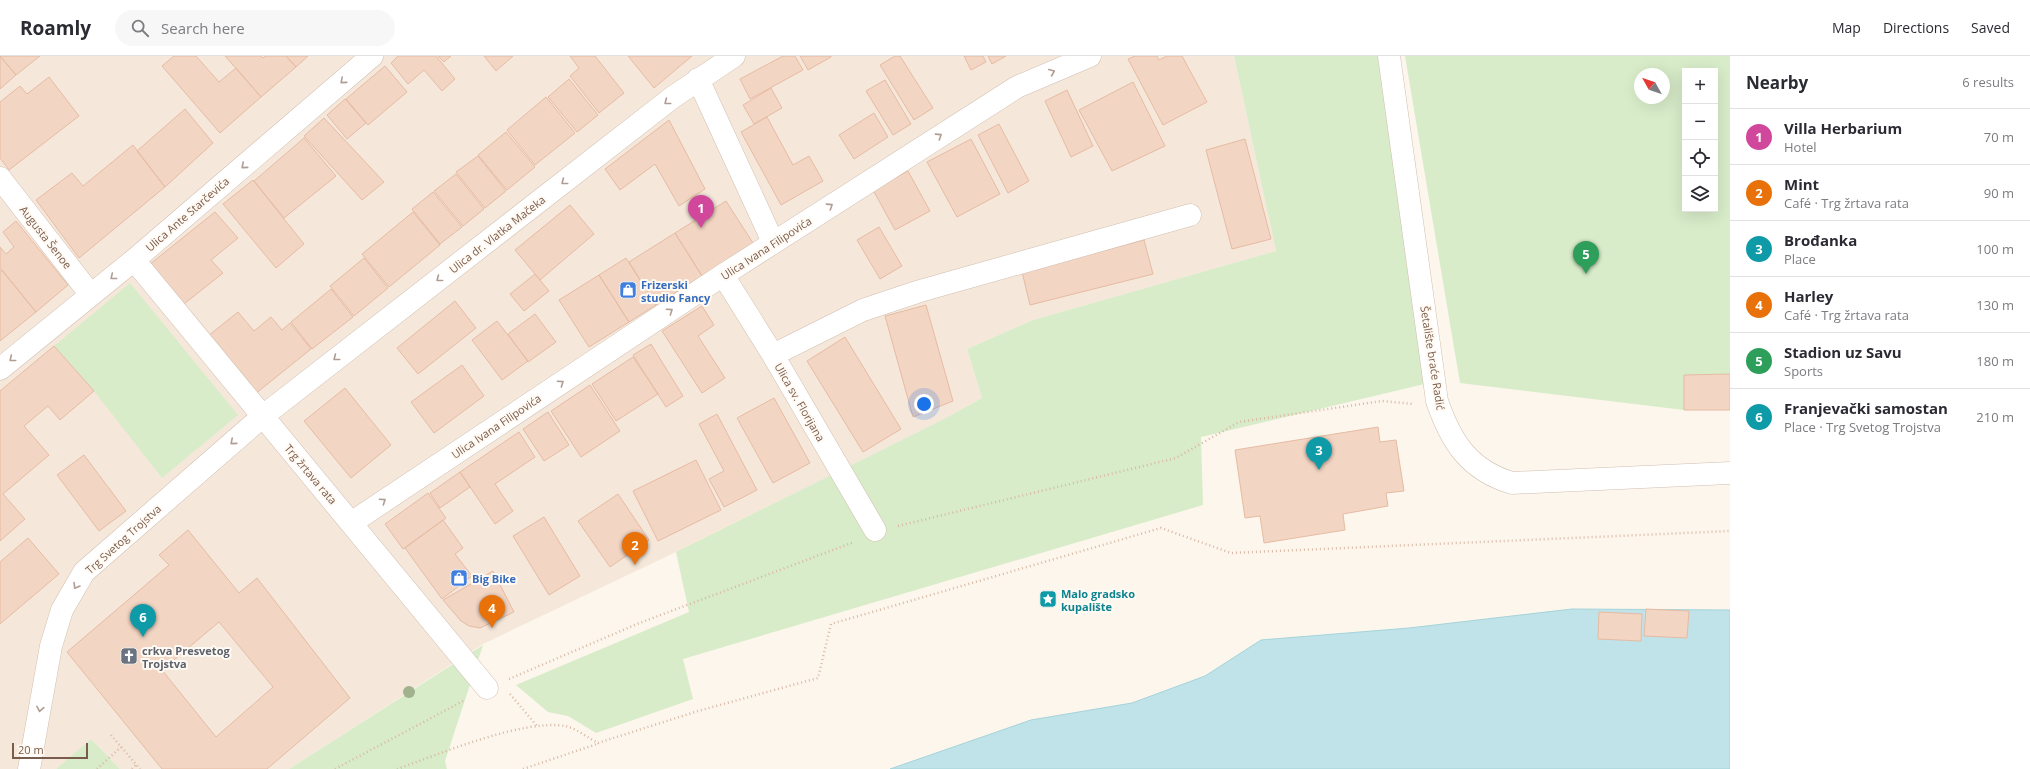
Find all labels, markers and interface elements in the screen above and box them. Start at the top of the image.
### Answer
search box [115,10,395,46]
text: Roamly [20,15,91,41]
icon: search [129,17,151,39]
text: Search here [161,18,245,38]
text: Map [1832,18,1861,37]
text: Directions [1883,18,1949,37]
text: Saved [1971,18,2010,37]
north arrow [1634,68,1670,104]
map controls [1682,68,1718,212]
button: + [1682,68,1718,104]
one-way arrow [1047,69,1055,77]
text: Nearby [1746,71,1808,94]
text: 6 results [1962,73,2014,91]
one-way arrow [340,77,347,84]
one-way arrow [664,97,671,104]
button: − [1682,104,1718,140]
text: Villa Herbarium [1784,118,1902,138]
text: 1 [1755,128,1763,146]
text: 70 m [1984,128,2014,146]
one-way arrow [935,134,942,141]
text: Hotel [1784,138,1817,156]
button: locate [1682,140,1718,176]
one-way arrow [241,161,249,168]
street label: Ulica Ante Starčevića [142,174,232,254]
text: Mint [1784,174,1819,194]
button: layers [1682,176,1718,212]
one-way arrow [561,177,568,184]
text: 2 [1755,184,1763,202]
text: 90 m [1984,184,2014,202]
street label: Ulica dr. Vlatka Mačeka [446,192,548,276]
text: Café · Trg žrtava rata [1784,194,1909,212]
pin: 1 [688,195,714,228]
street label: Augusta Šenoe [17,202,75,272]
one-way arrow [825,204,832,211]
street label: Ulica Ivana Filipovića [718,213,814,283]
text: Brođanka [1784,230,1857,250]
text: 3 [1755,240,1763,258]
text: 100 m [1976,240,2014,258]
pin: 5 [1573,241,1599,274]
text: Place [1784,250,1816,268]
one-way arrow [110,272,117,279]
one-way arrow [437,274,444,281]
place label: Frizerski studio Fancy [641,277,711,305]
shop icon: Frizerski studio Fancy [618,280,638,300]
text: Harley [1784,286,1833,306]
text: 4 [1755,296,1763,314]
text: 130 m [1976,296,2014,314]
street label: Šetalište braće Radić [1417,305,1449,411]
text: Café · Trg žrtava rata [1784,306,1909,324]
one-way arrow [665,308,672,315]
text: Stadion uz Savu [1784,342,1902,362]
text: 5 [1755,352,1763,370]
text: 180 m [1976,352,2014,370]
one-way arrow [334,354,341,361]
one-way arrow [10,355,17,362]
street label: Ulica sv. Florijana [771,360,829,444]
text: Sports [1784,362,1823,380]
one-way arrow [557,380,564,387]
street label: Ulica Ivana Filipovića [448,390,544,462]
your location [914,394,934,414]
text: Franjevački samostan [1784,398,1948,418]
text: 6 [1755,408,1763,426]
text: 210 m [1976,408,2014,426]
text: Place · Trg Svetog Trojstva [1784,418,1941,436]
one-way arrow [231,437,238,444]
pin: 3 [1306,437,1332,470]
street label: Trg žrtava rata [281,441,341,507]
one-way arrow [379,498,386,506]
street label: Trg Svetog Trojstva [82,501,164,577]
pin: 2 [622,532,648,565]
shop icon: Big Bike [449,568,469,588]
place label: Big Bike [472,571,516,586]
one-way arrow [74,582,81,589]
place label: Malo gradsko kupalište [1061,586,1135,614]
place icon: Malo gradsko kupalište [1038,589,1058,609]
pin: 4 [479,595,505,628]
pin: 6 [130,604,156,637]
place label: crkva Presvetog Trojstva [142,643,230,671]
church icon: crkva Presvetog Trojstva [119,646,139,666]
one-way arrow [36,706,44,712]
scale bar [12,741,88,760]
text: 20 m [18,742,44,757]

